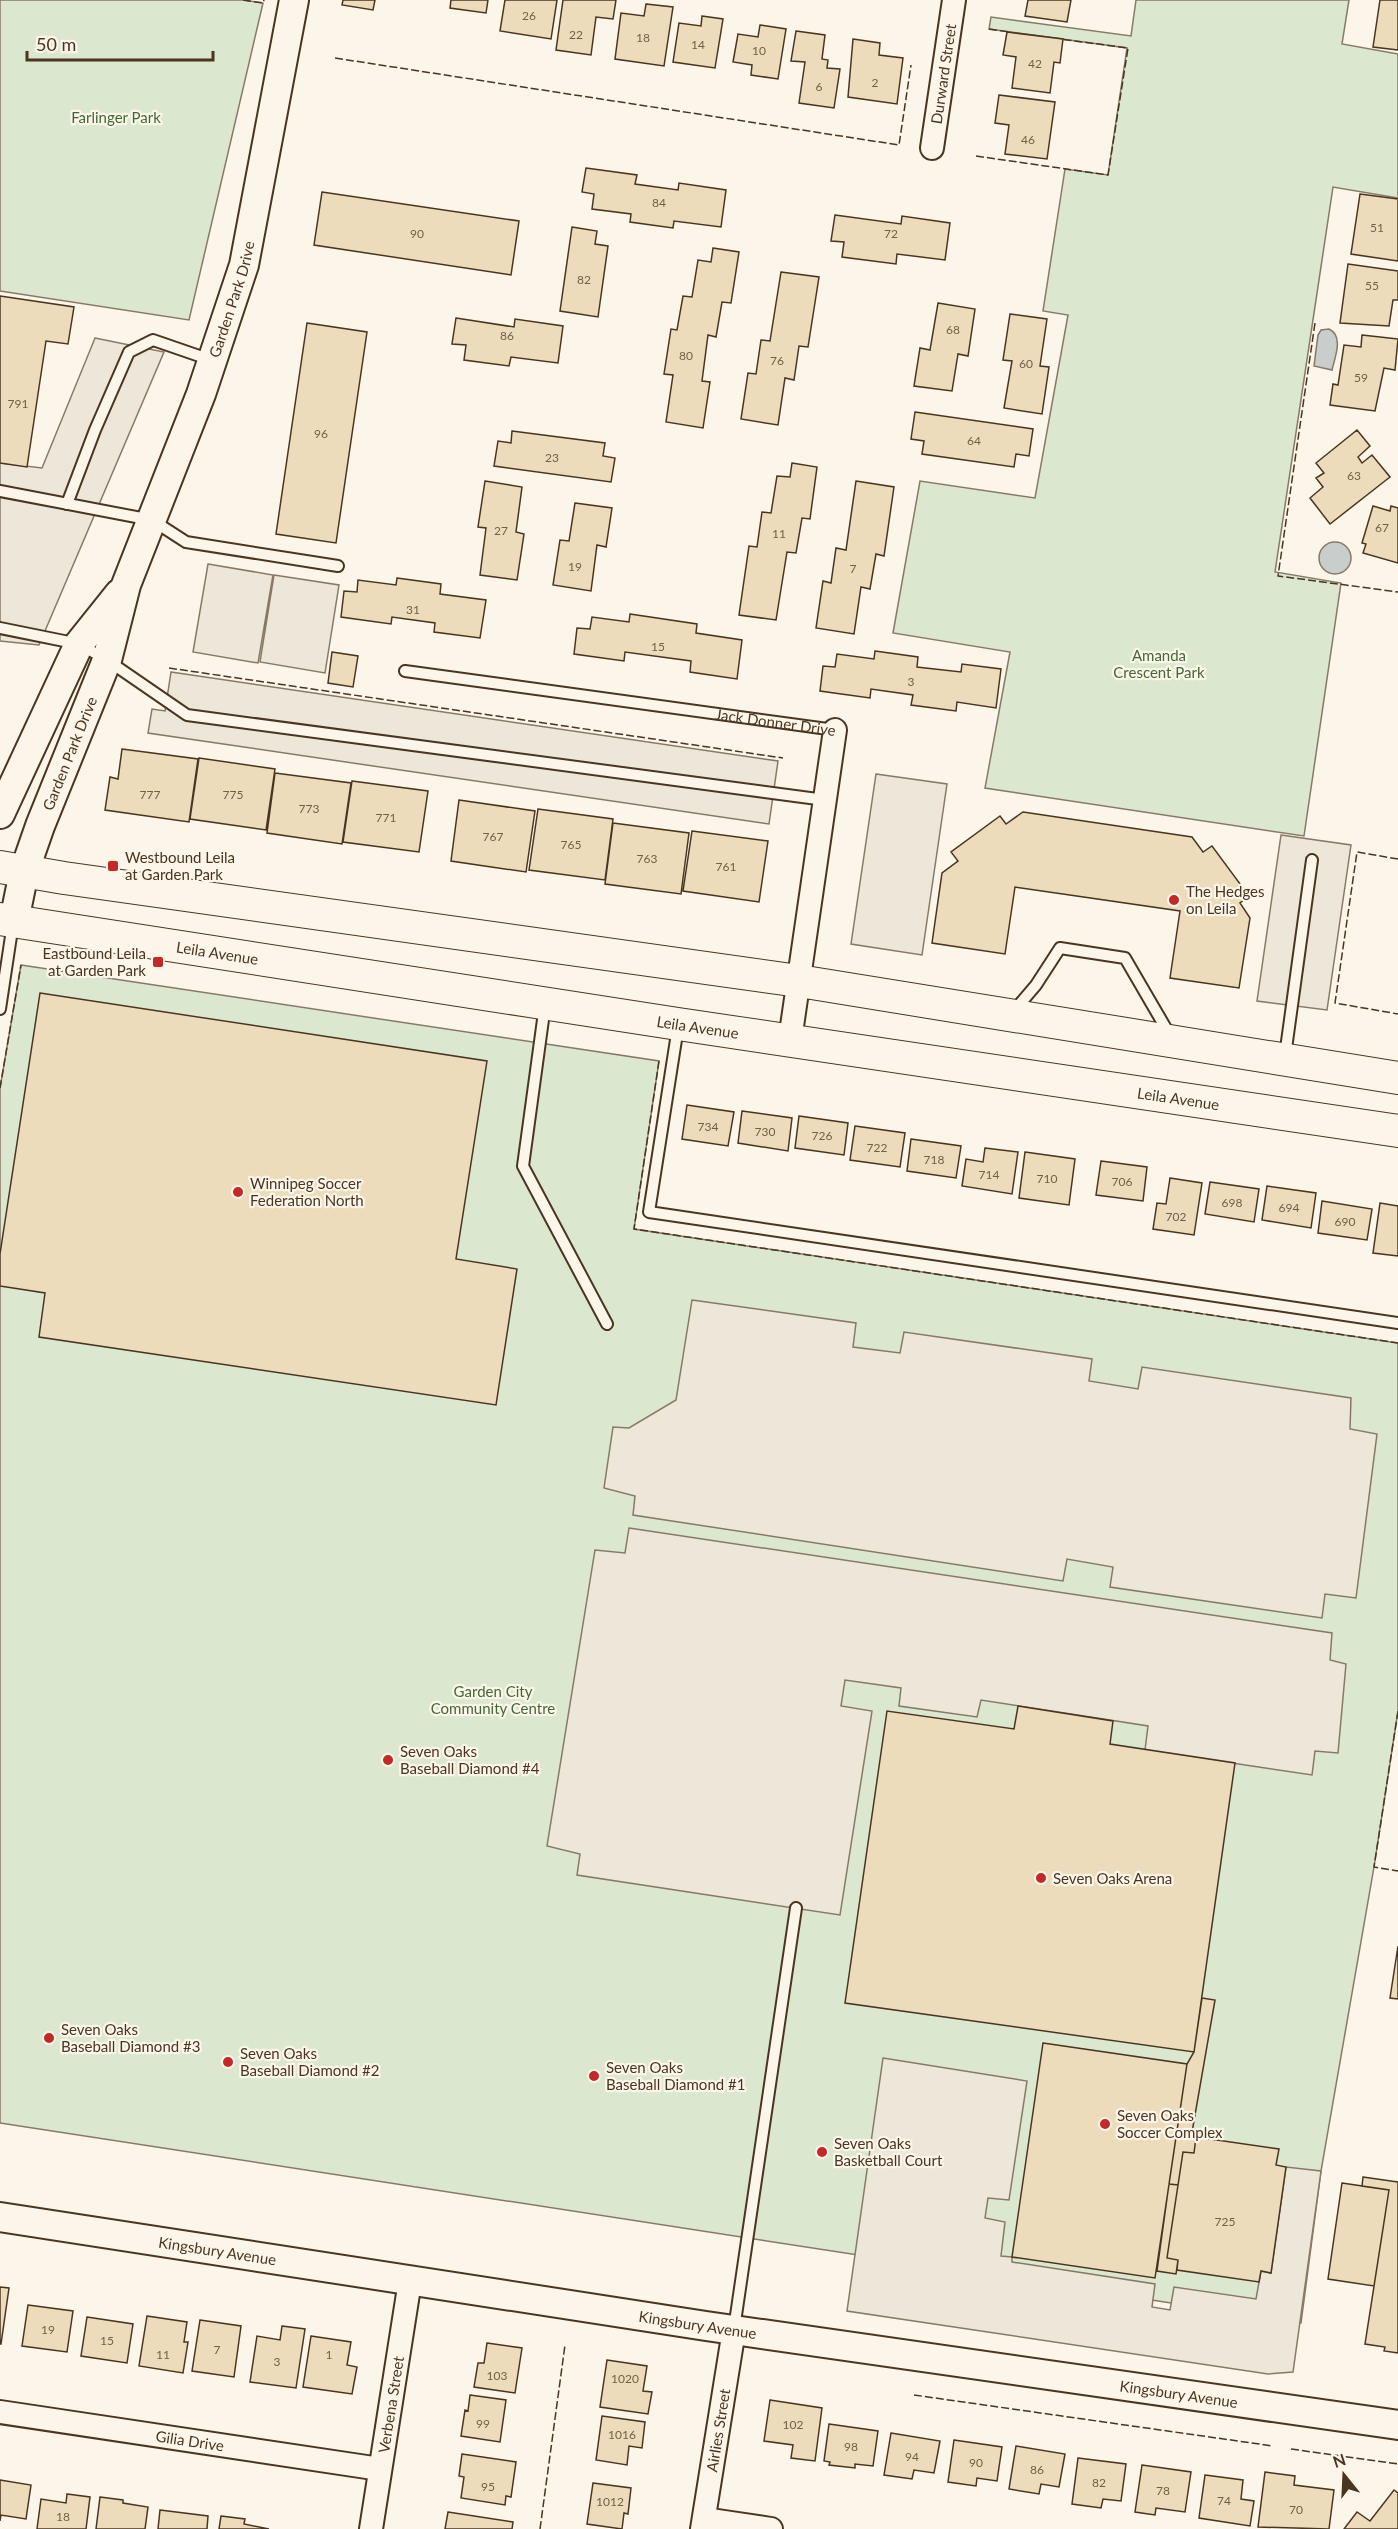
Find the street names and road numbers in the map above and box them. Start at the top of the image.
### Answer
street label: Durward Street [927,22,959,125]
street label: Garden Park Drive [205,239,257,360]
street label: Garden Park Drive [38,694,100,813]
street label: Jack Donner Drive [714,705,837,739]
street label: Leila Avenue [175,937,260,968]
street label: Leila Avenue [655,1012,740,1042]
street label: Leila Avenue [1136,1083,1221,1113]
street label: Kingsbury Avenue [157,2233,278,2269]
street label: Kingsbury Avenue [638,2307,758,2342]
street label: Verbena Street [374,2354,407,2454]
street label: Kingsbury Avenue [1119,2376,1239,2411]
street label: Airlies Street [702,2387,734,2473]
street label: Gilia Drive [155,2426,225,2454]

